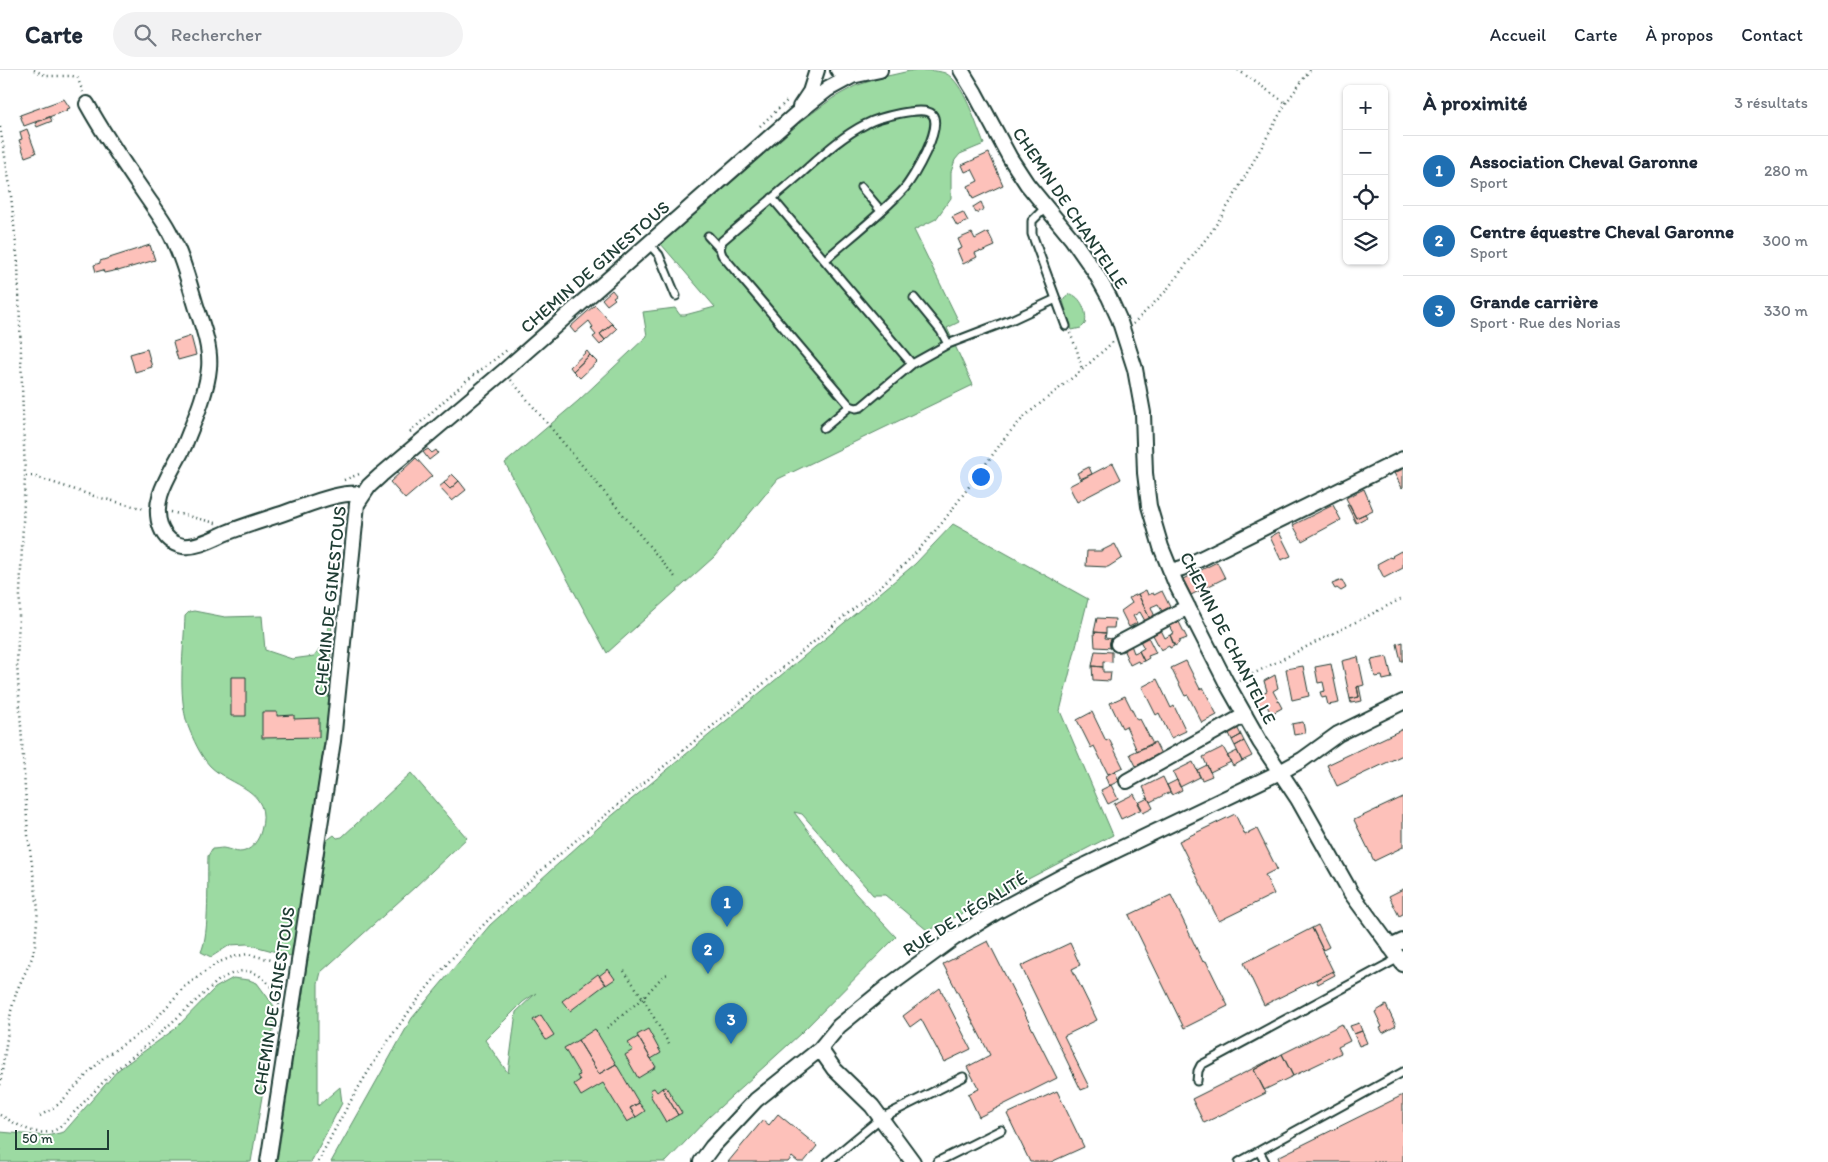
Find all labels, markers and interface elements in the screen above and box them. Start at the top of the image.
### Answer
search box [113,12,463,57]
text: Carte [25,20,83,49]
icon: search [131,21,159,49]
text: Rechercher [171,23,262,46]
text: Accueil [1490,24,1546,46]
text: Carte [1574,24,1617,46]
text: À propos [1645,24,1713,46]
text: Contact [1741,24,1803,46]
map controls [1343,85,1388,265]
button: + [1343,85,1388,130]
text: À proximité [1423,90,1528,115]
text: 3 résultats [1734,93,1808,112]
street label: CHEMIN DE CHANTELLE [1008,123,1132,293]
button: − [1343,130,1388,175]
text: Association Cheval Garonne [1470,150,1698,173]
text: 1 [1435,161,1443,180]
text: 280 m [1764,161,1808,180]
text: Sport [1470,173,1508,192]
button: locate [1343,175,1388,220]
street label: CHEMIN DE GINESTOUS [516,196,674,338]
button: layers [1343,220,1388,265]
text: Centre équestre Cheval Garonne [1470,220,1734,243]
text: 2 [1435,231,1443,250]
text: 300 m [1763,231,1808,250]
text: Sport [1470,243,1508,262]
text: Grande carrière [1470,290,1598,313]
text: 3 [1435,301,1443,320]
text: 330 m [1764,301,1808,320]
text: Sport · Rue des Norias [1470,313,1621,332]
your location [968,464,994,490]
street label: CHEMIN DE GINESTOUS [309,505,351,697]
street label: CHEMIN DE CHANTELLE [1175,548,1281,728]
street label: RUE DE L'ÉGALITÉ [899,867,1031,961]
pin: 1 [711,886,743,927]
street label: CHEMIN DE GINESTOUS [248,905,300,1097]
pin: 2 [692,933,724,974]
pin: 3 [715,1003,747,1044]
scale bar [15,1127,109,1150]
text: 50 m [22,1130,53,1147]

